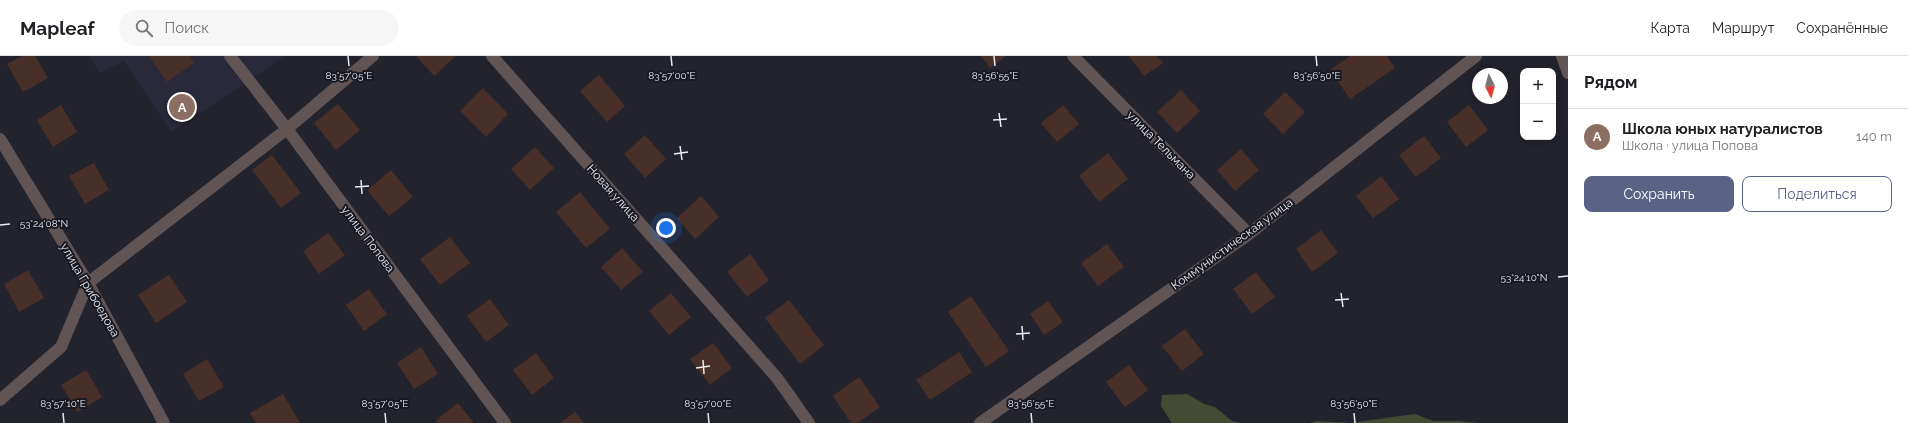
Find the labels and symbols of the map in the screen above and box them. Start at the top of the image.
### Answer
north arrow [1472,68,1508,104]
text: 83°57'05"E [326,70,372,81]
text: 83°57'00"E [648,70,696,81]
text: 83°56'55"E [972,70,1018,81]
text: 83°56'50"E [1293,70,1341,81]
pin: A [169,92,195,122]
street label: улица Тельмана [1124,108,1198,182]
street label: Новая улица [584,162,642,224]
street label: Коммунистическая улица [1169,195,1295,293]
street label: улица Попова [338,203,398,275]
text: 53°24'08"N [20,218,68,229]
your location [656,218,676,238]
street label: улица Грибоедова [57,240,123,340]
text: 53°24'10"N [1501,272,1547,283]
text: 83°57'10"E [40,398,86,409]
text: 83°57'05"E [362,398,408,409]
text: 83°57'00"E [684,398,732,409]
text: 83°56'55"E [1008,398,1054,409]
text: 83°56'50"E [1330,398,1378,409]

